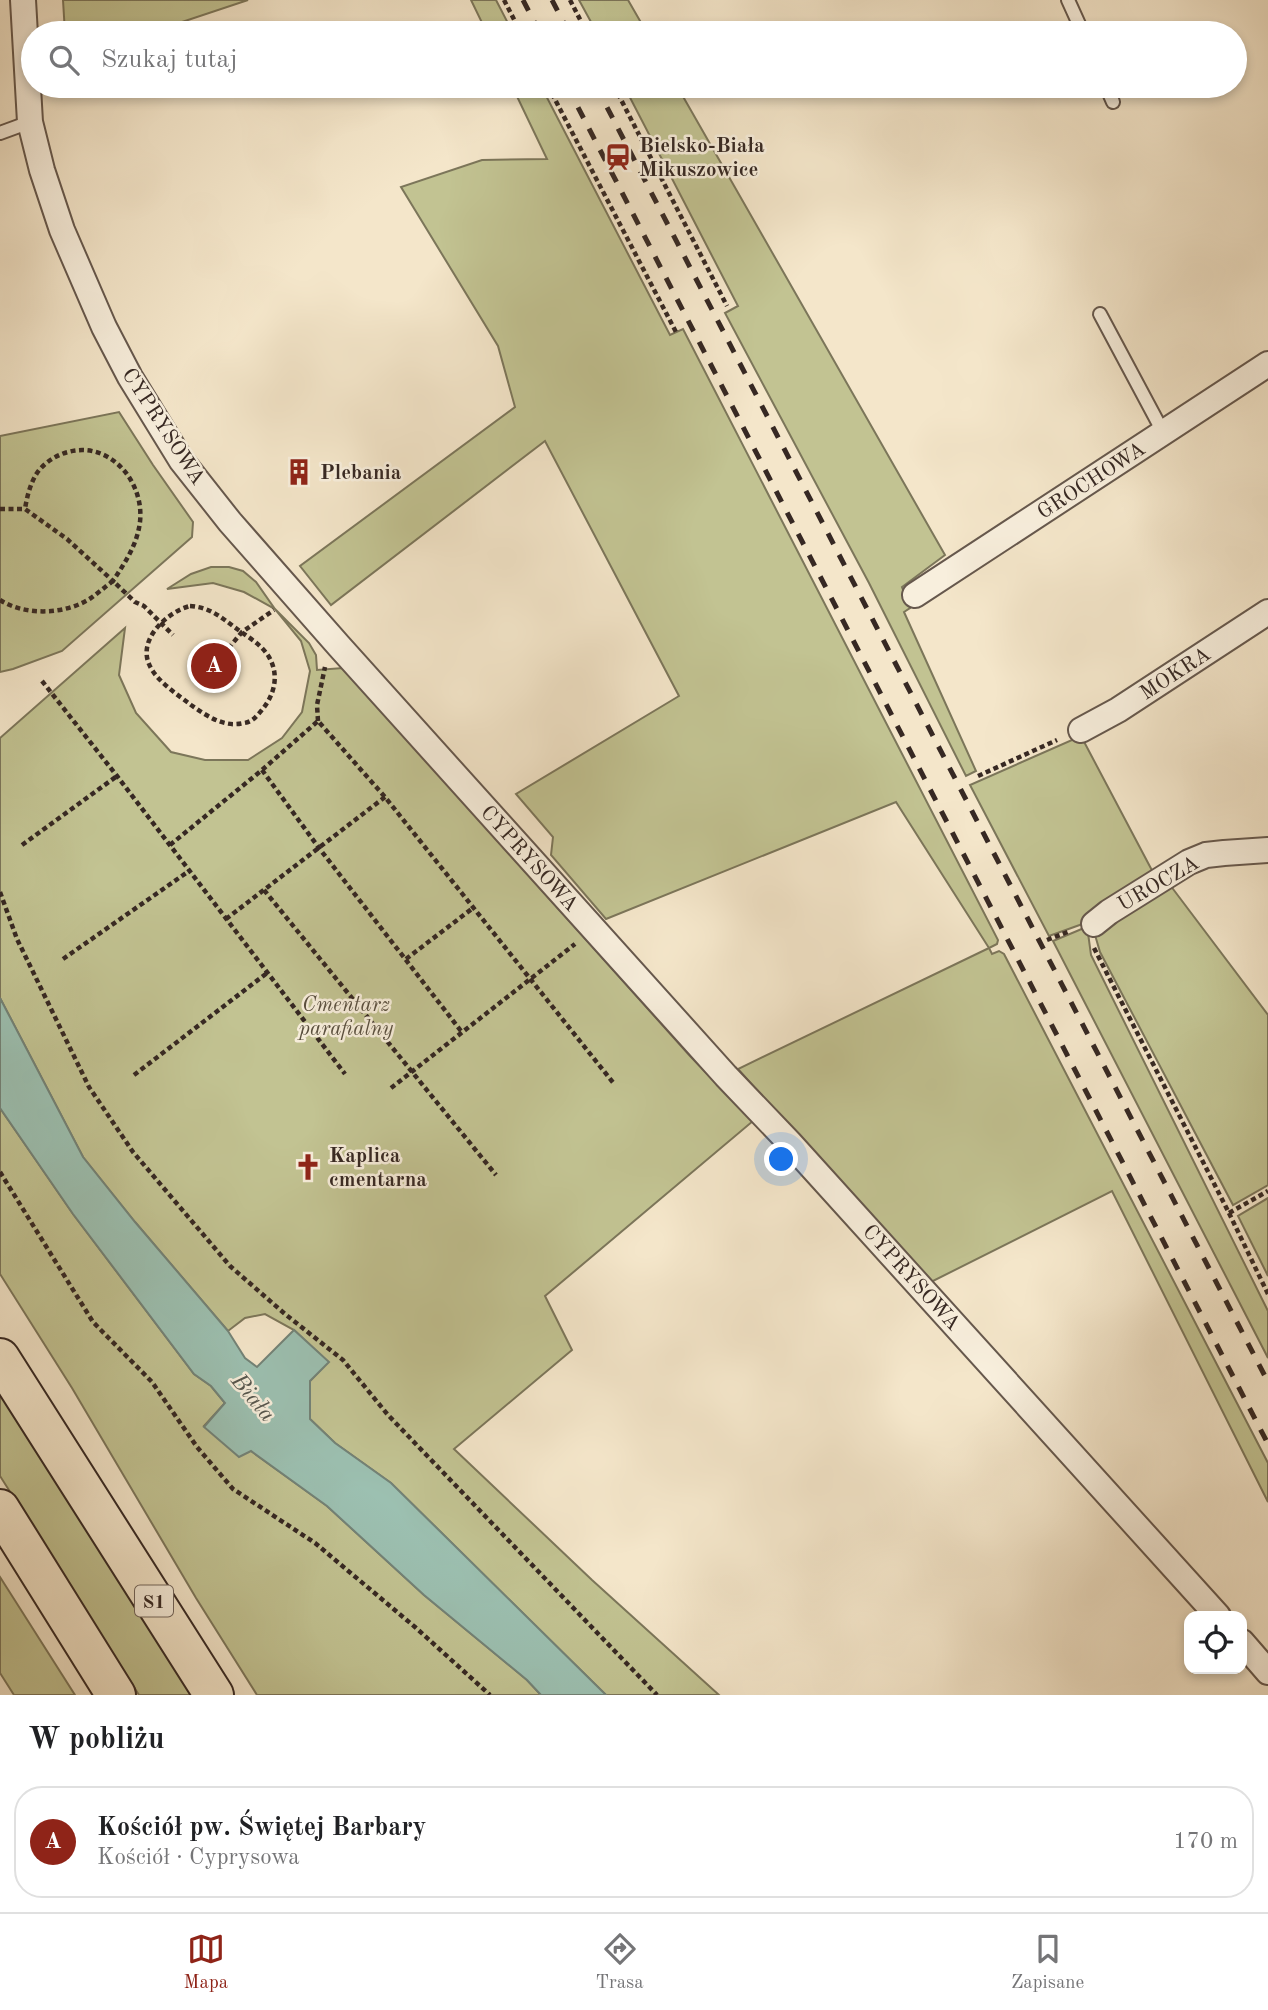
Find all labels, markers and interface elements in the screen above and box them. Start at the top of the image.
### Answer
search box [21,21,1247,98]
icon: search [45,41,83,79]
text: Szukaj tutaj [101,47,238,73]
place label: Bielsko-Biała Mikuszowice [639,136,765,181]
station icon: Bielsko-Biała Mikuszowice [603,142,633,172]
street label: CYPRYSOWA [117,365,208,489]
street label: GROCHOWA [1034,439,1150,524]
building icon: Plebania [284,457,314,487]
place label: Plebania [320,463,402,484]
pin: A [191,640,237,692]
street label: MOKRA [1137,644,1215,705]
street label: CYPRYSOWA [476,802,582,916]
street label: UROCZA [1115,853,1203,916]
park label: Cmentarz parafialny [297,995,394,1040]
your location [764,1142,798,1176]
place label: Kaplica cmentarna [329,1146,427,1191]
church icon: Kaplica cmentarna [293,1152,323,1182]
street label: CYPRYSOWA [858,1221,964,1335]
water label: Biała [226,1369,279,1426]
road number: S1 [135,1586,173,1616]
map controls [1184,1611,1247,1674]
button: locate [1184,1611,1247,1674]
text: W pobliżu [28,1725,164,1755]
text: Kościół pw. Świętej Barbary [97,1815,426,1841]
text: A [44,1830,62,1853]
text: 170 m [1173,1830,1238,1853]
text: Kościół · Cyprysowa [97,1846,300,1869]
tab: Mapa [184,1930,228,1995]
tab: Trasa [595,1930,644,1995]
tab: Zapisane [1011,1930,1084,1995]

